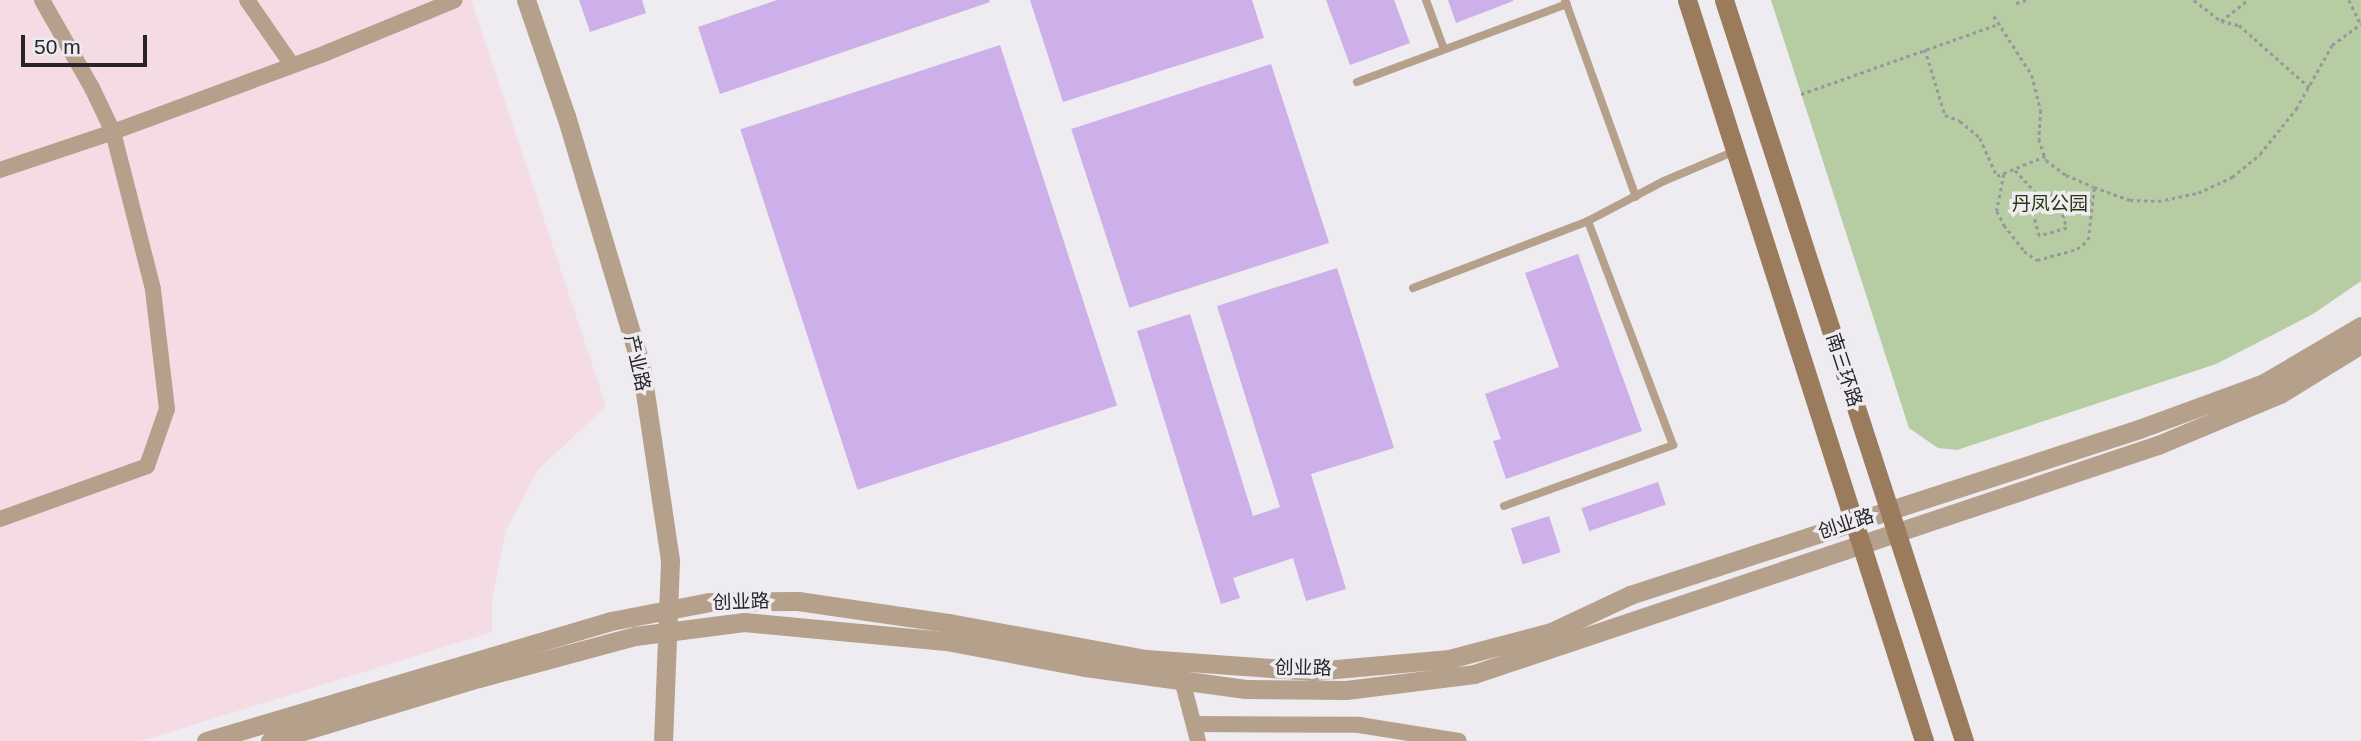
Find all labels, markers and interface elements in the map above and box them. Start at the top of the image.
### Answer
scale bar [24,21,150,65]
text: 50 m [34,35,81,58]
park label: 丹凤公园 [2012,193,2088,215]
street label: 南三环路 [1821,330,1867,410]
street label: 产业路 [619,333,655,393]
street label: 创业路 [1815,504,1877,544]
street label: 创业路 [712,590,770,614]
street label: 创业路 [1274,656,1332,680]

